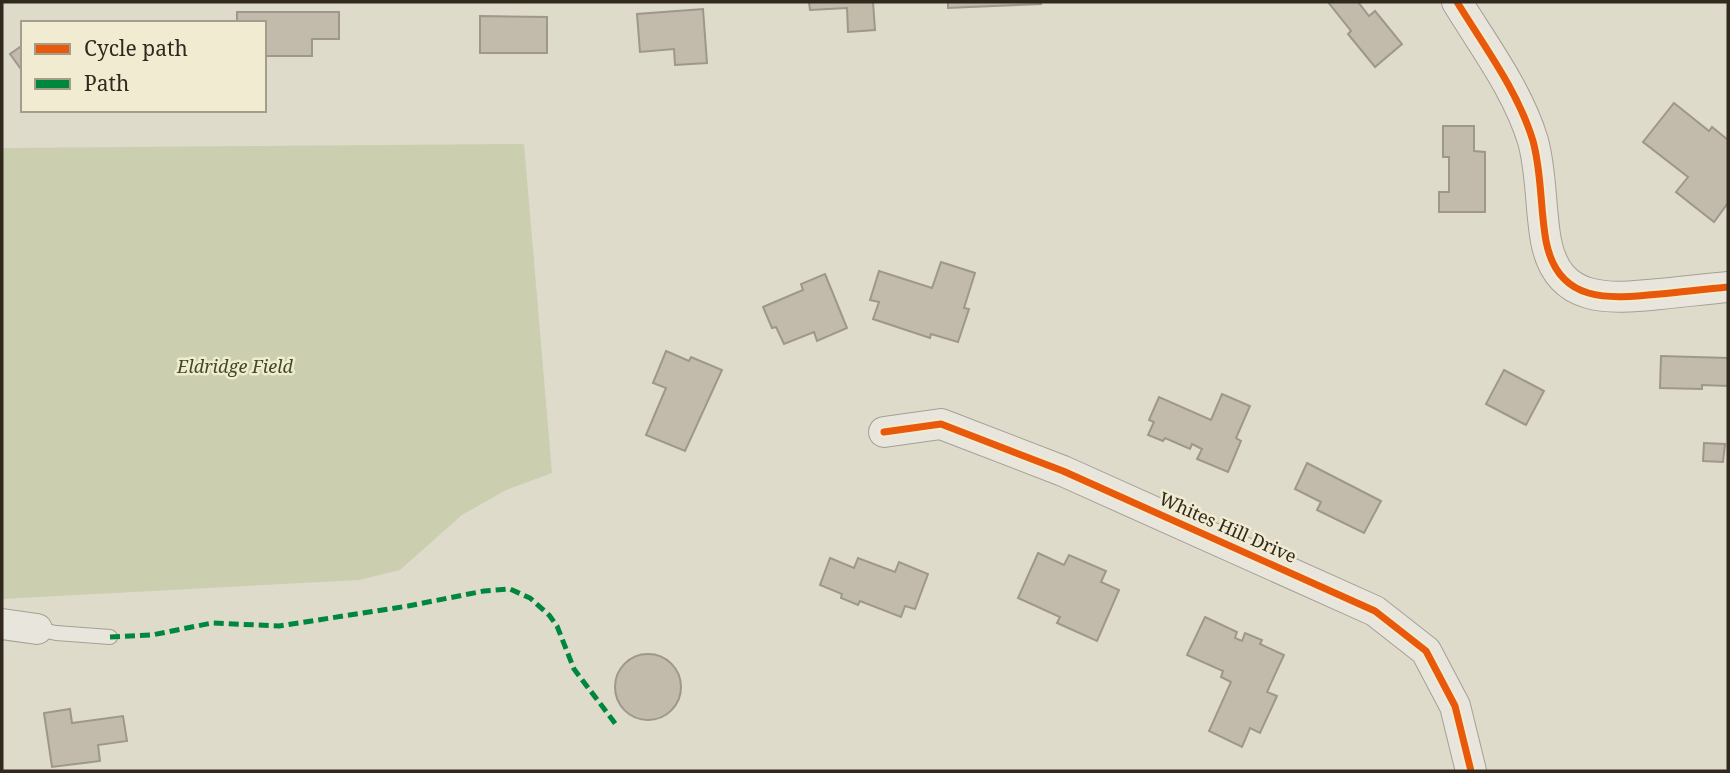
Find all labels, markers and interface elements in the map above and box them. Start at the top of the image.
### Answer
legend [21,21,266,112]
text: Cycle path [84,34,188,62]
text: Path [84,69,129,97]
park label: Eldridge Field [176,354,293,378]
street label: Whites Hill Drive [1155,486,1301,568]

